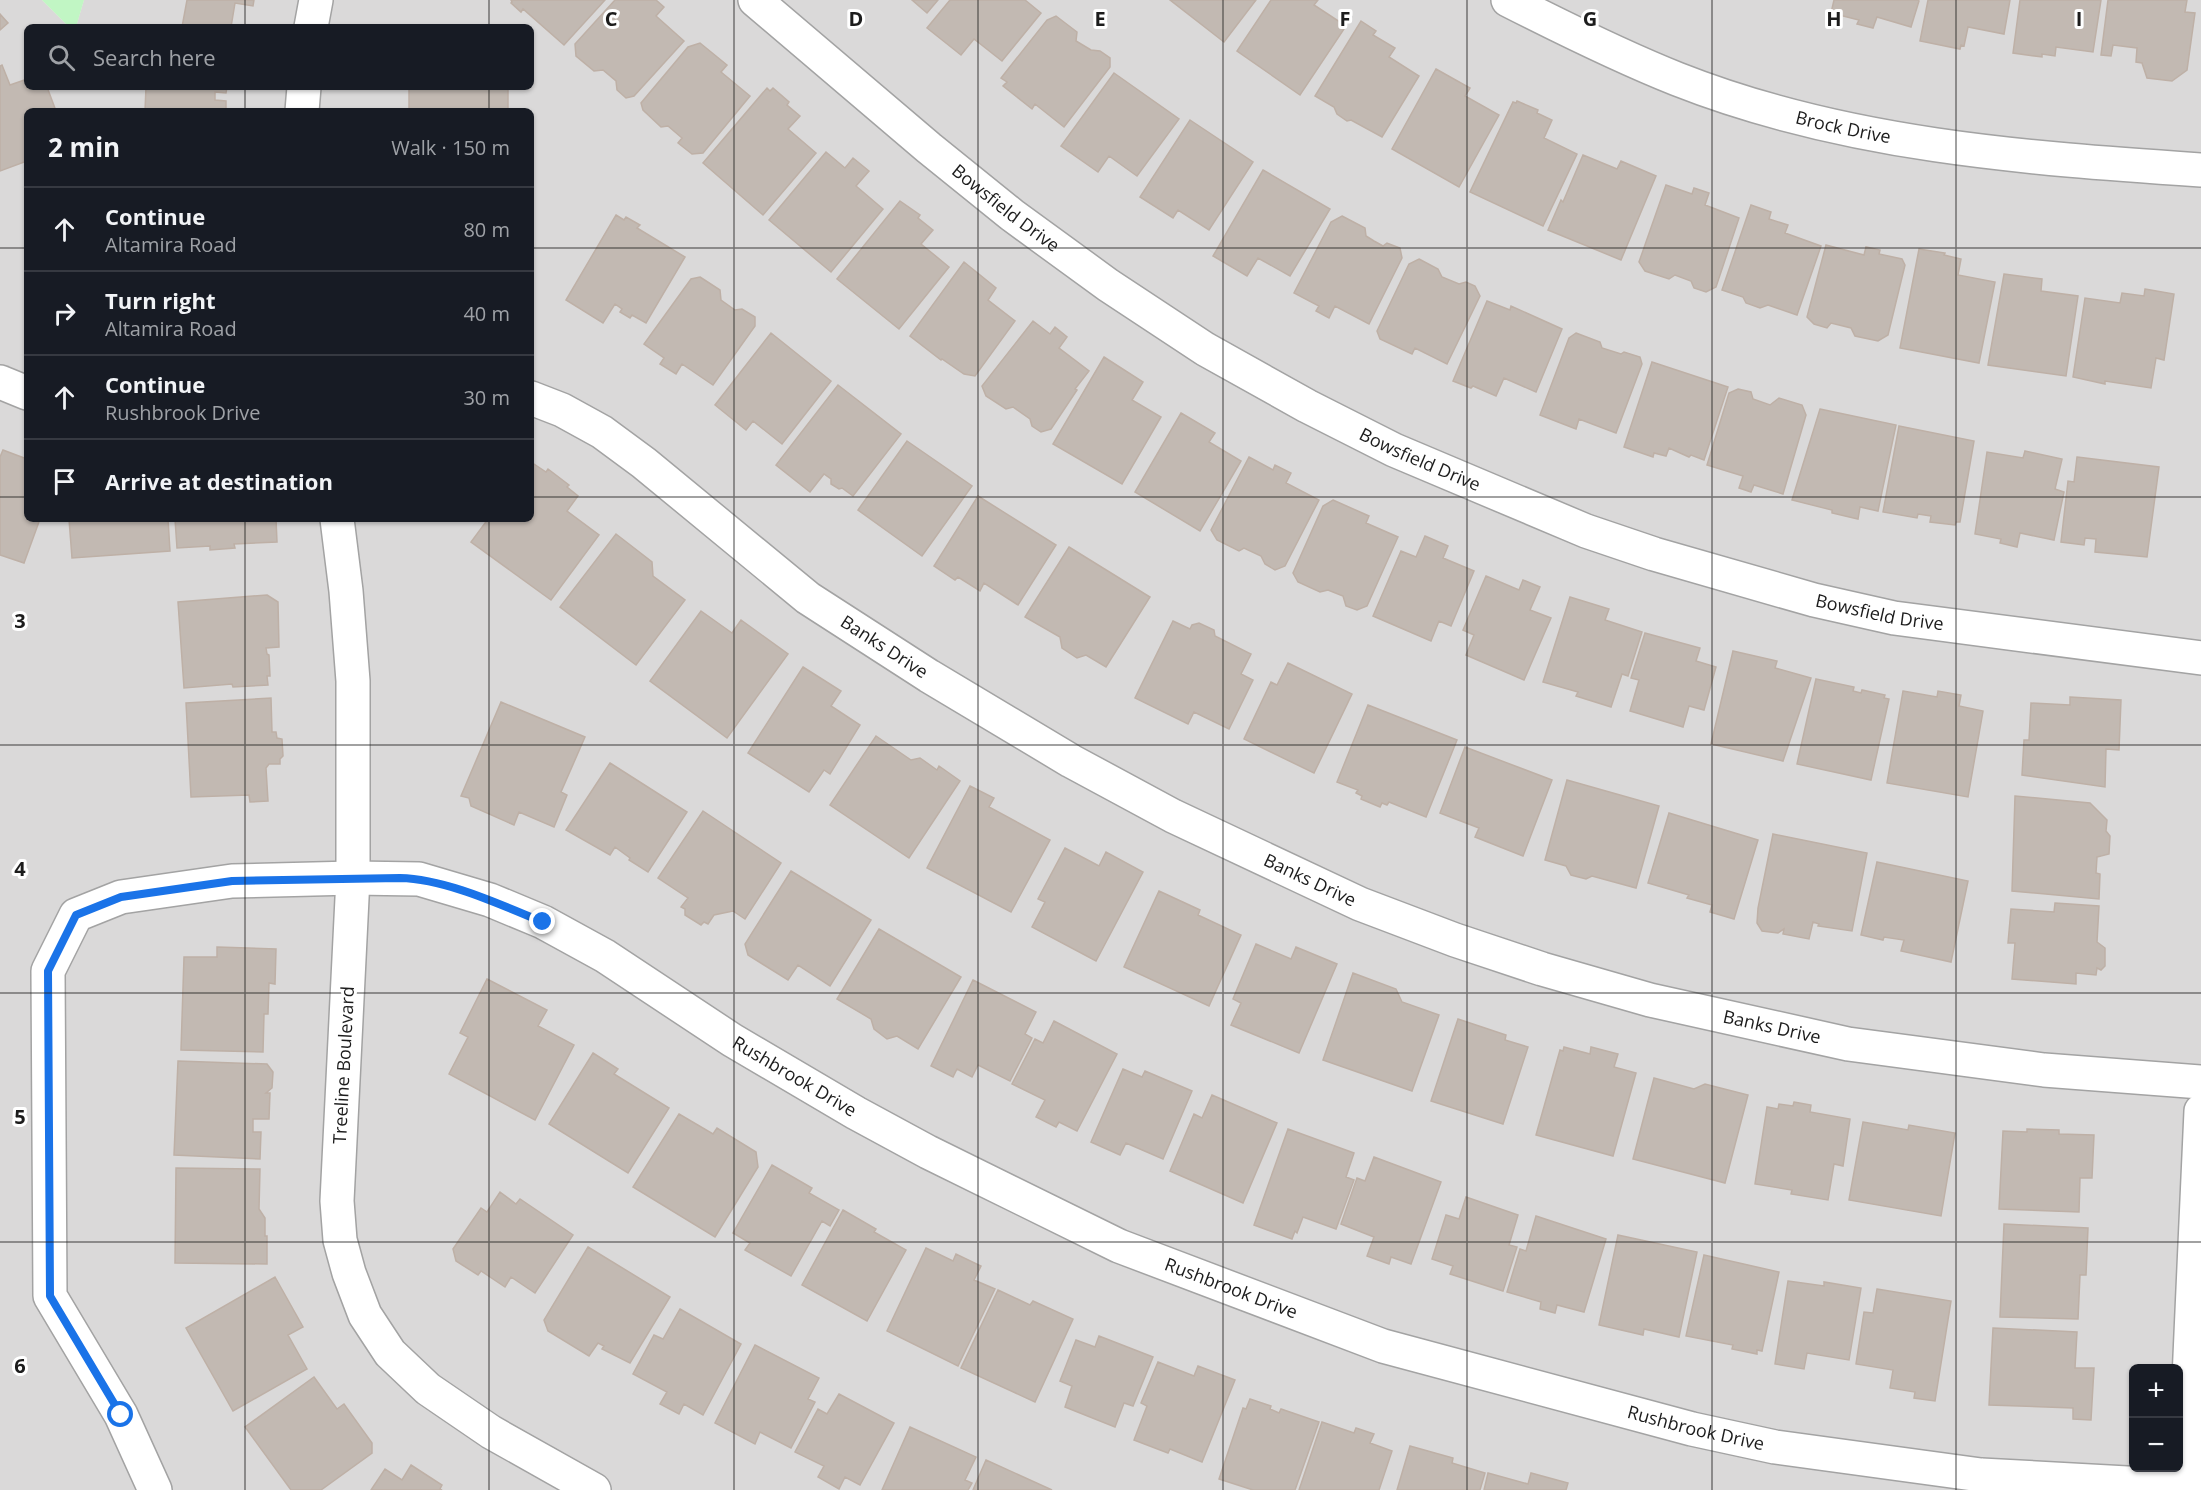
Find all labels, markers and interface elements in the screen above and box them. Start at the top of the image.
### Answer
text: C [605,5,618,32]
text: D [849,5,863,32]
text: E [1094,5,1106,32]
text: F [1340,5,1350,32]
text: G [1583,5,1597,32]
text: H [1826,5,1842,32]
text: I [2076,5,2082,32]
search box [24,24,534,90]
icon: search [45,41,78,74]
text: Search here [93,42,216,72]
street label: Brock Drive [1793,105,1893,148]
text: 2 min [48,129,120,165]
text: Walk · 150 m [391,134,510,161]
street label: Bowsfield Drive [947,158,1065,257]
text: Continue [105,201,205,231]
icon: ahead [48,213,81,246]
text: 80 m [463,216,510,243]
text: Altamira Road [105,231,237,258]
text: Turn right [105,285,216,315]
icon: right [48,297,81,330]
text: 40 m [463,300,510,327]
text: Altamira Road [105,315,237,342]
text: Continue [105,369,205,399]
icon: ahead [48,381,81,414]
text: 30 m [463,384,510,411]
text: Rushbrook Drive [105,399,261,426]
street label: Bowsfield Drive [1356,421,1484,496]
icon: arrive [48,465,81,498]
text: Arrive at destination [105,466,333,496]
street label: Bowsfield Drive [1813,588,1945,635]
text: 3 [14,607,26,634]
street label: Banks Drive [836,609,933,683]
street label: Banks Drive [1260,847,1360,911]
text: 4 [14,855,26,882]
route end [529,908,555,934]
street label: Treeline Boulevard [327,985,359,1144]
street label: Banks Drive [1721,1004,1823,1049]
street label: Rushbrook Drive [728,1030,861,1122]
text: 5 [14,1103,26,1130]
street label: Rushbrook Drive [1162,1251,1301,1324]
text: 6 [14,1352,26,1379]
map controls [2129,1364,2183,1472]
button: + [2129,1364,2183,1418]
street label: Rushbrook Drive [1625,1399,1767,1455]
route start [107,1401,133,1427]
button: − [2129,1418,2183,1472]

